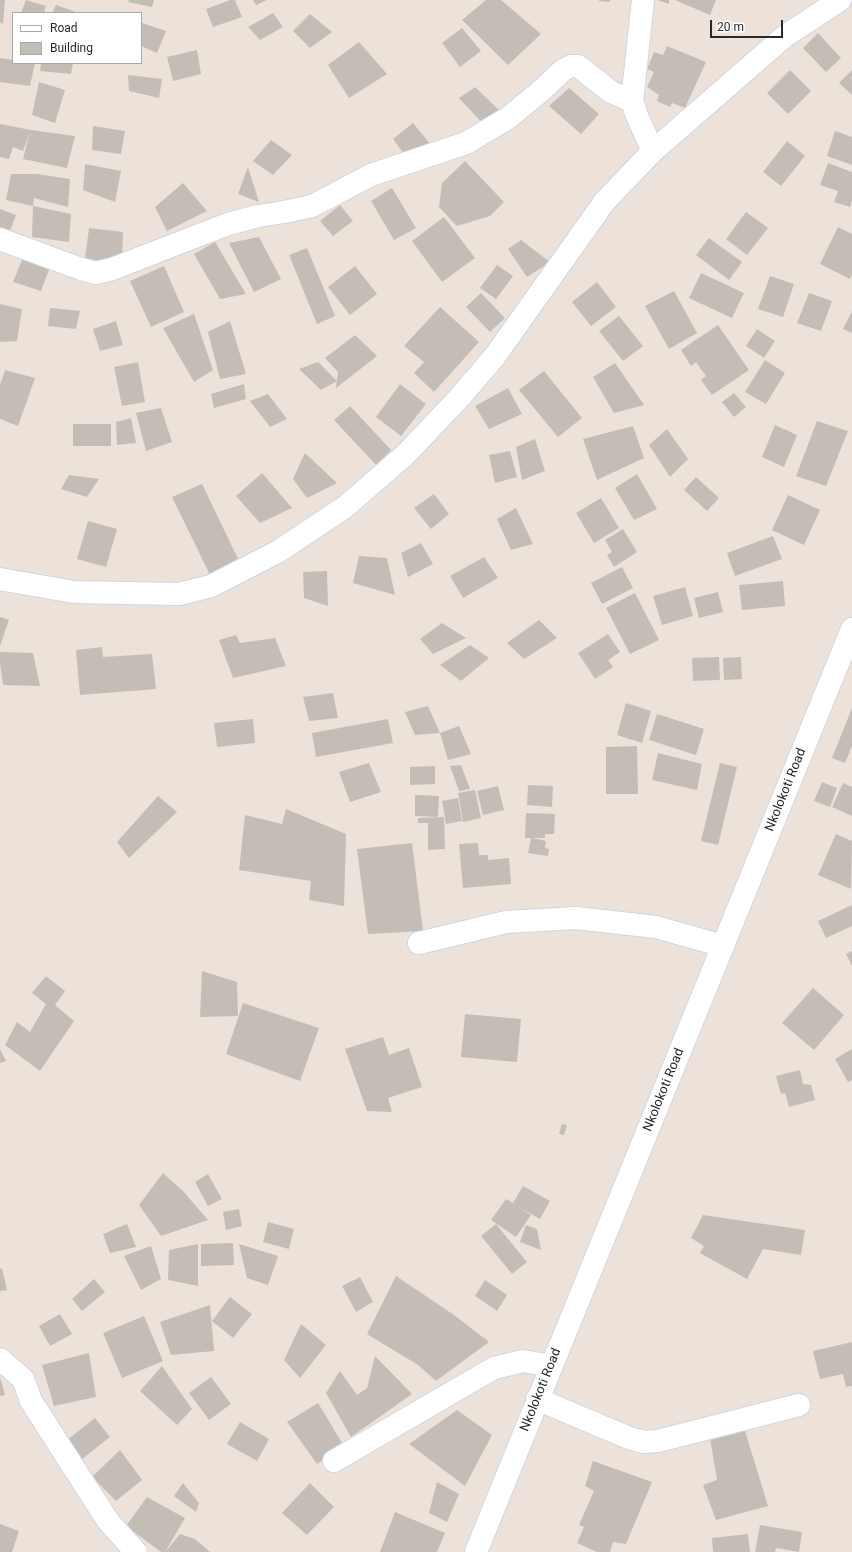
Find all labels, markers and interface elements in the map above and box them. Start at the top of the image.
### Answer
legend [12,12,142,64]
scale bar [712,12,785,38]
text: 20 m [717,20,744,34]
text: Road [50,21,78,35]
text: Building [50,41,93,55]
street label: Nkolokoti Road [762,746,810,834]
street label: Nkolokoti Road [640,1046,688,1134]
street label: Nkolokoti Road [517,1346,565,1434]

